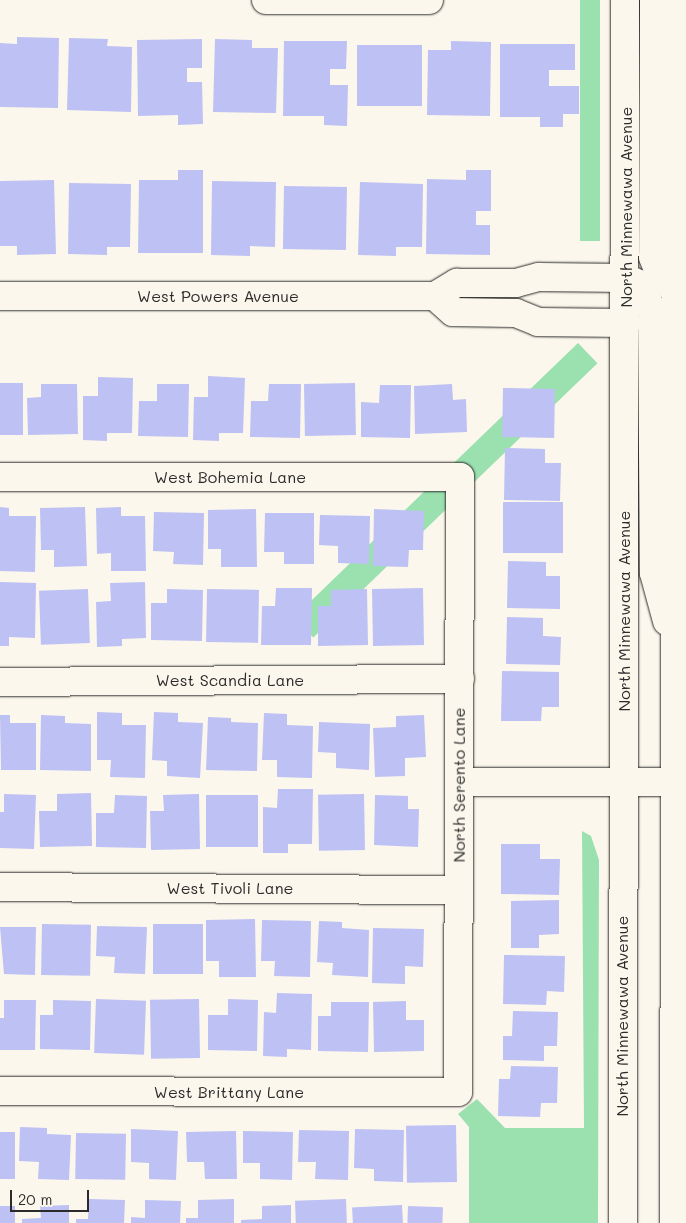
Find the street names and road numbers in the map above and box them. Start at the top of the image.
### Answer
street label: North Minnewawa Avenue [616,106,636,308]
street label: West Powers Avenue [137,286,299,306]
street label: West Bohemia Lane [154,467,306,487]
street label: North Minnewawa Avenue [614,510,634,712]
street label: West Scandia Lane [156,670,304,690]
street label: North Serento Lane [449,707,469,863]
street label: West Tivoli Lane [167,878,293,898]
street label: North Minnewawa Avenue [612,915,632,1117]
street label: West Brittany Lane [154,1082,304,1102]

